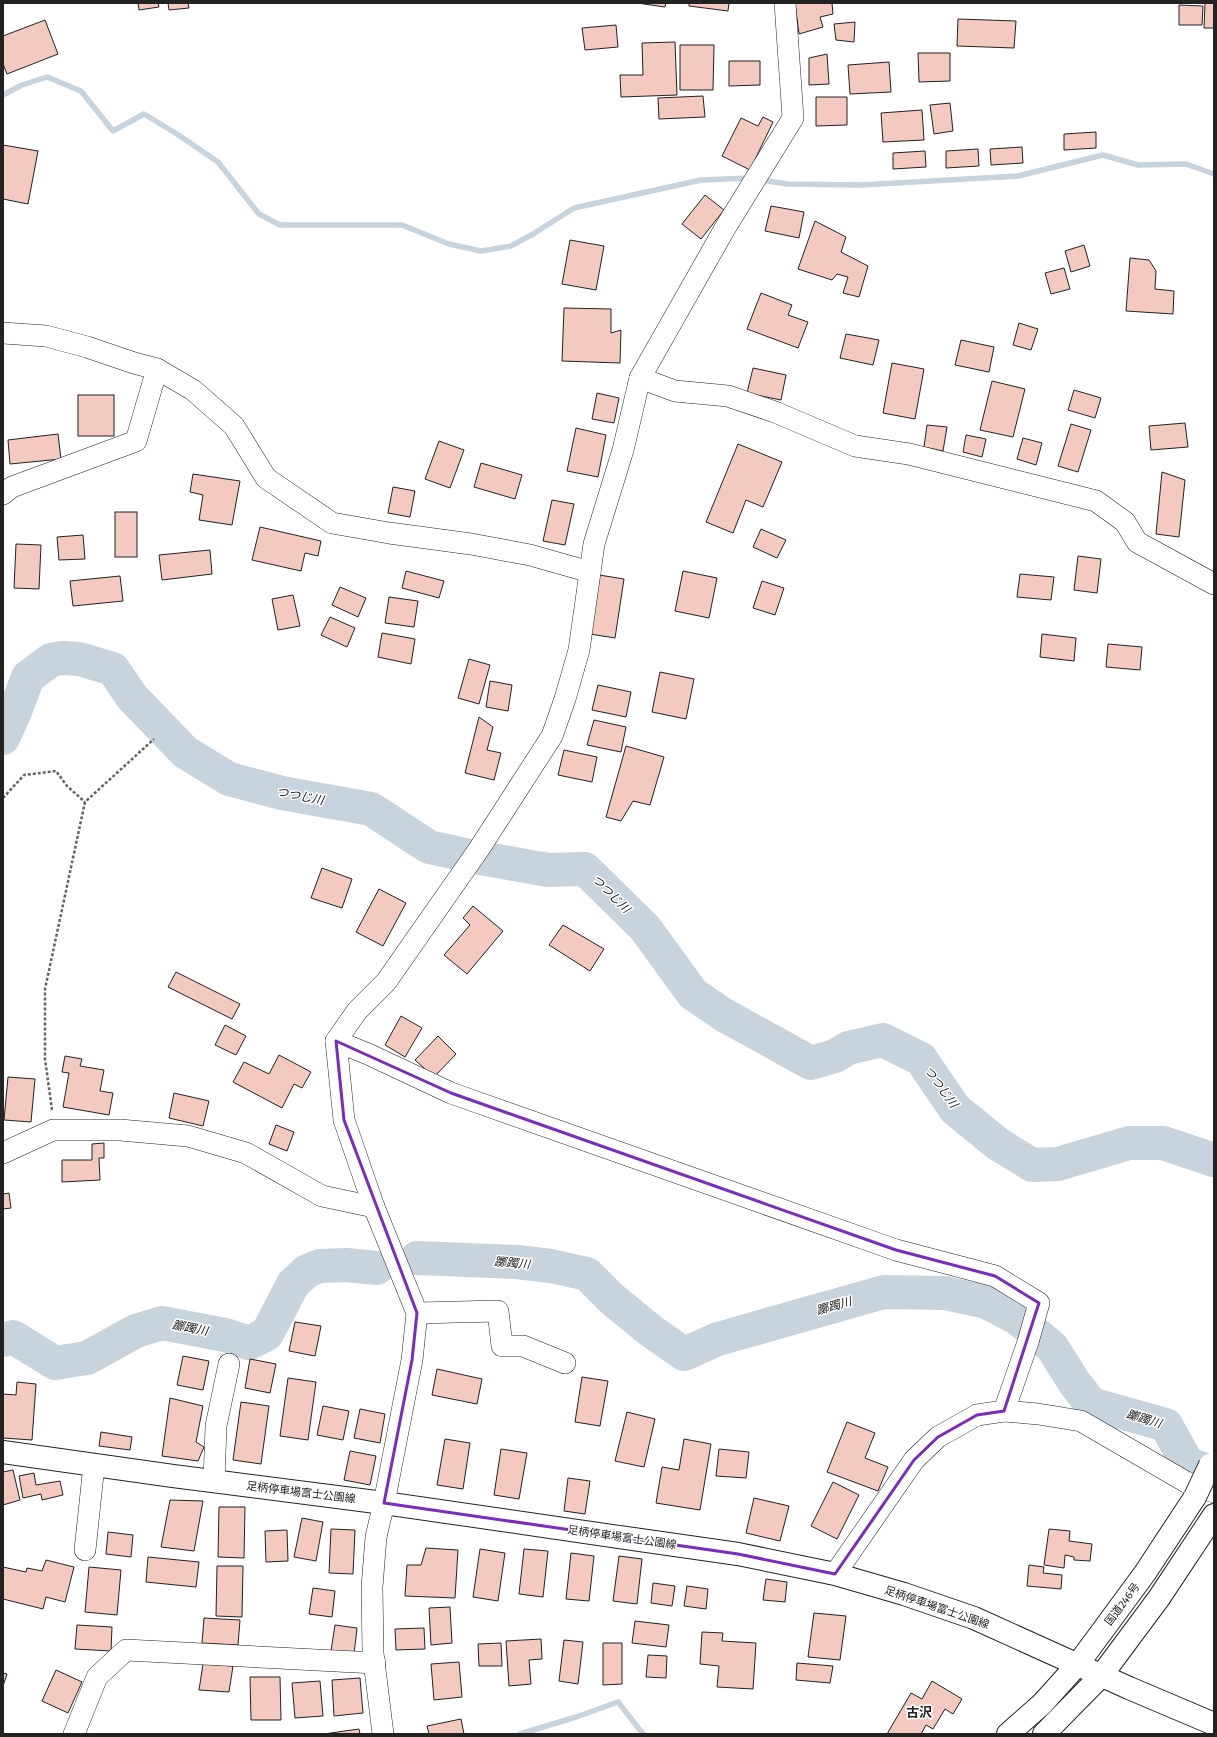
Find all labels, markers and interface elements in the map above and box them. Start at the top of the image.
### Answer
water label: つつじ川 [275,785,327,808]
water label: つつじ川 [589,872,634,917]
water label: つつじ川 [921,1063,962,1112]
water label: 躑躅川 [493,1254,533,1272]
water label: 躑躅川 [815,1294,855,1318]
water label: 躑躅川 [171,1318,211,1339]
water label: 躑躅川 [1125,1407,1165,1432]
street label: 足柄停車場富士公園線 [246,1479,356,1506]
street label: 足柄停車場富士公園線 [567,1523,677,1552]
street label: 国道246号 [1102,1580,1143,1628]
street label: 足柄停車場富士公園線 [883,1583,991,1632]
district label: 古沢 [906,1705,932,1720]

